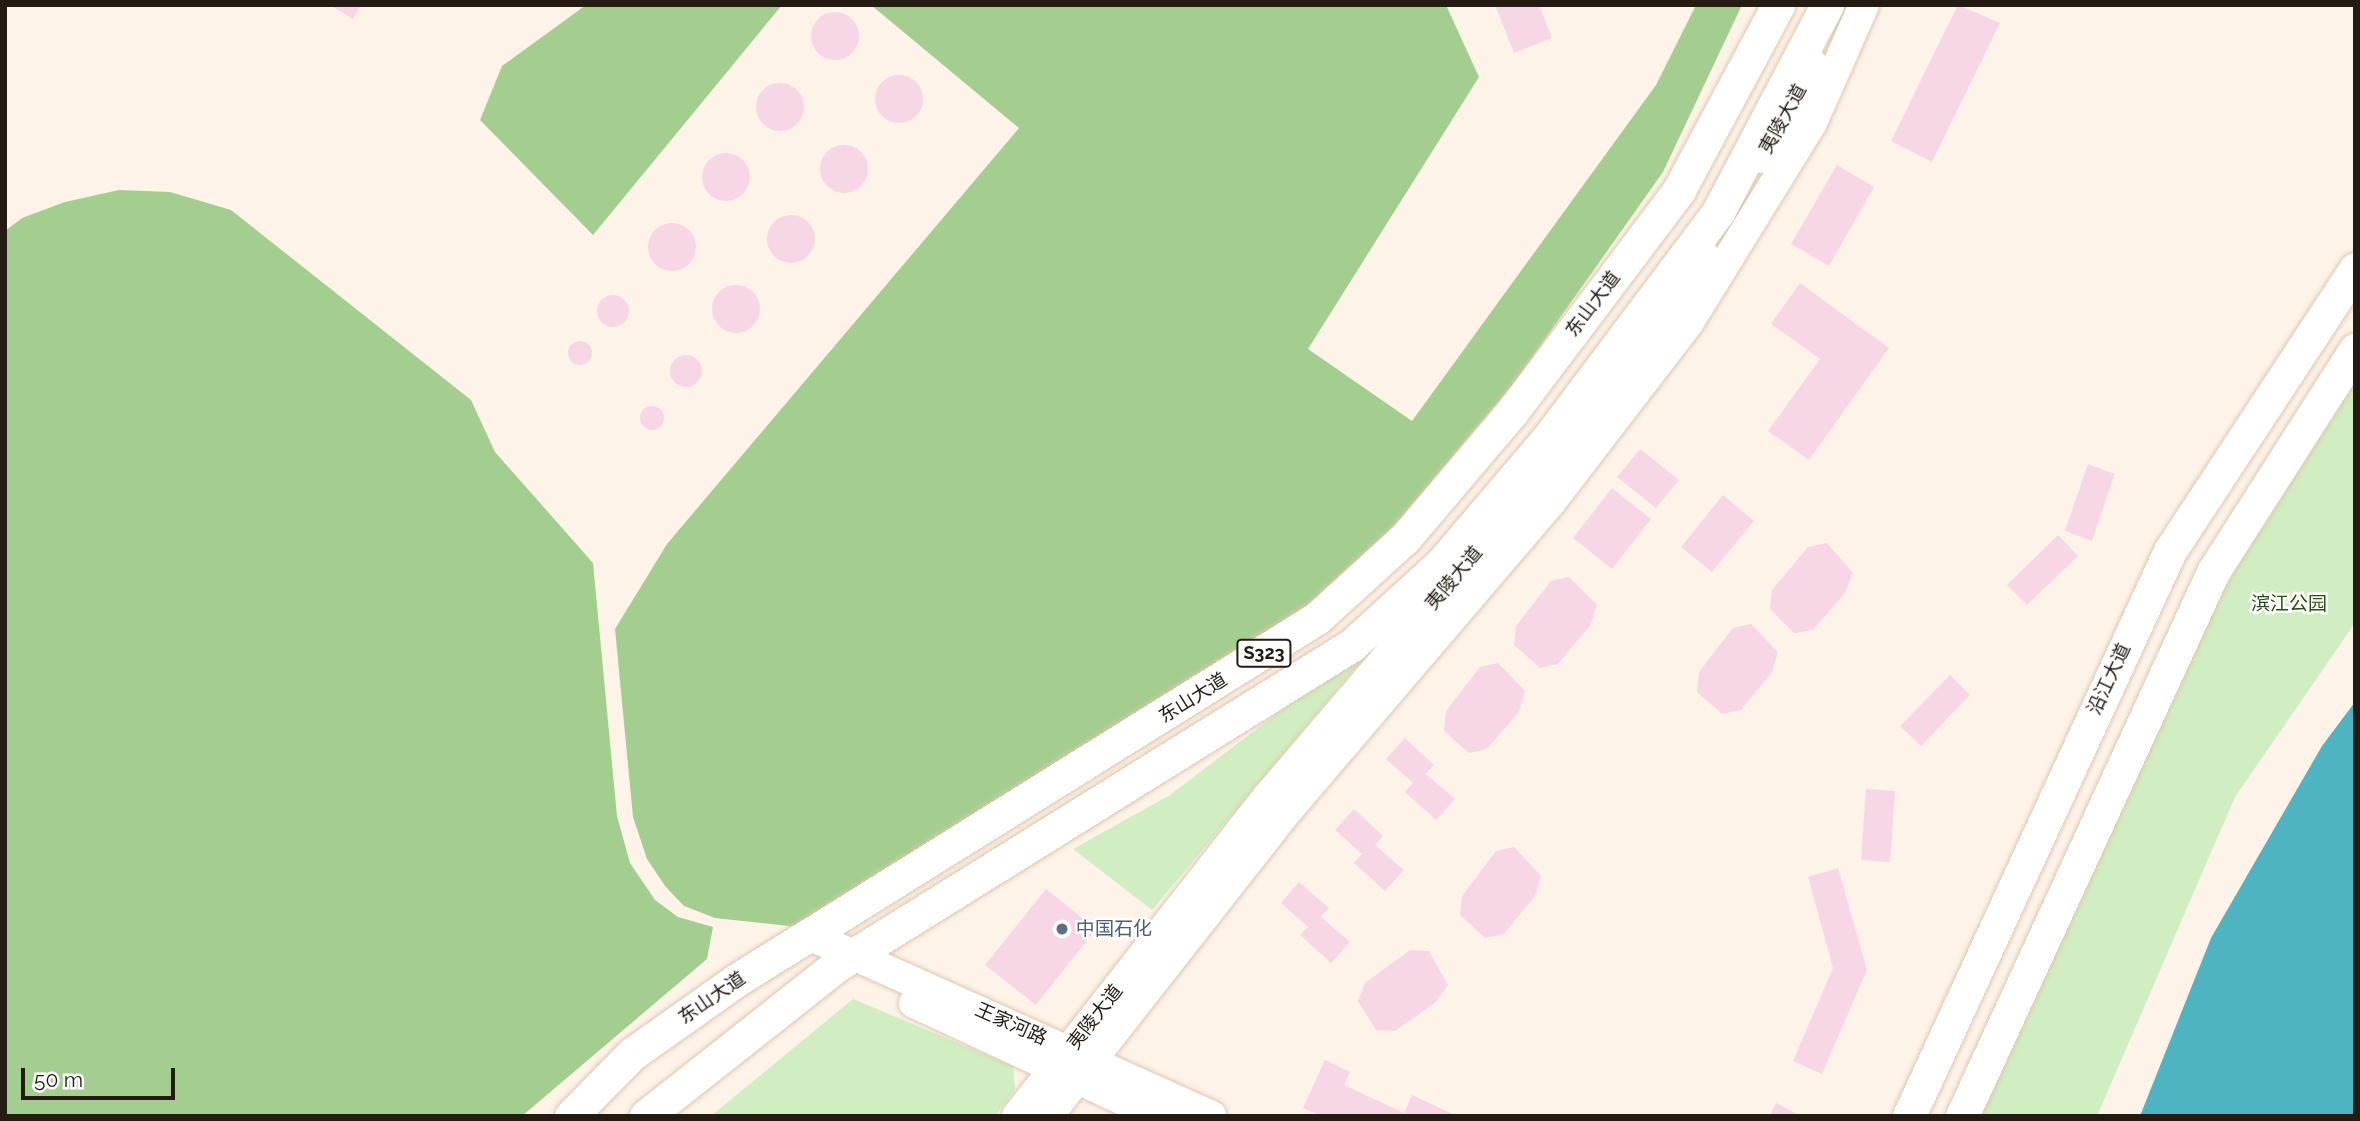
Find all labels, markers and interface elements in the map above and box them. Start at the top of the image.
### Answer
street label: 夷陵大道 [1755,80,1811,158]
street label: 东山大道 [1561,267,1625,341]
street label: 夷陵大道 [1421,542,1487,614]
park label: 滨江公园 [2251,593,2327,615]
road number: S323 [1236,638,1292,668]
street label: 沿江大道 [2083,640,2135,718]
street label: 东山大道 [1155,668,1231,728]
place label: 中国石化 [1076,918,1152,940]
marker: 中国石化 [1054,921,1070,937]
street label: 东山大道 [674,967,750,1029]
street label: 夷陵大道 [1063,980,1127,1054]
street label: 王家河路 [972,998,1050,1050]
scale bar [24,1054,178,1098]
text: 50 m [34,1067,83,1092]

